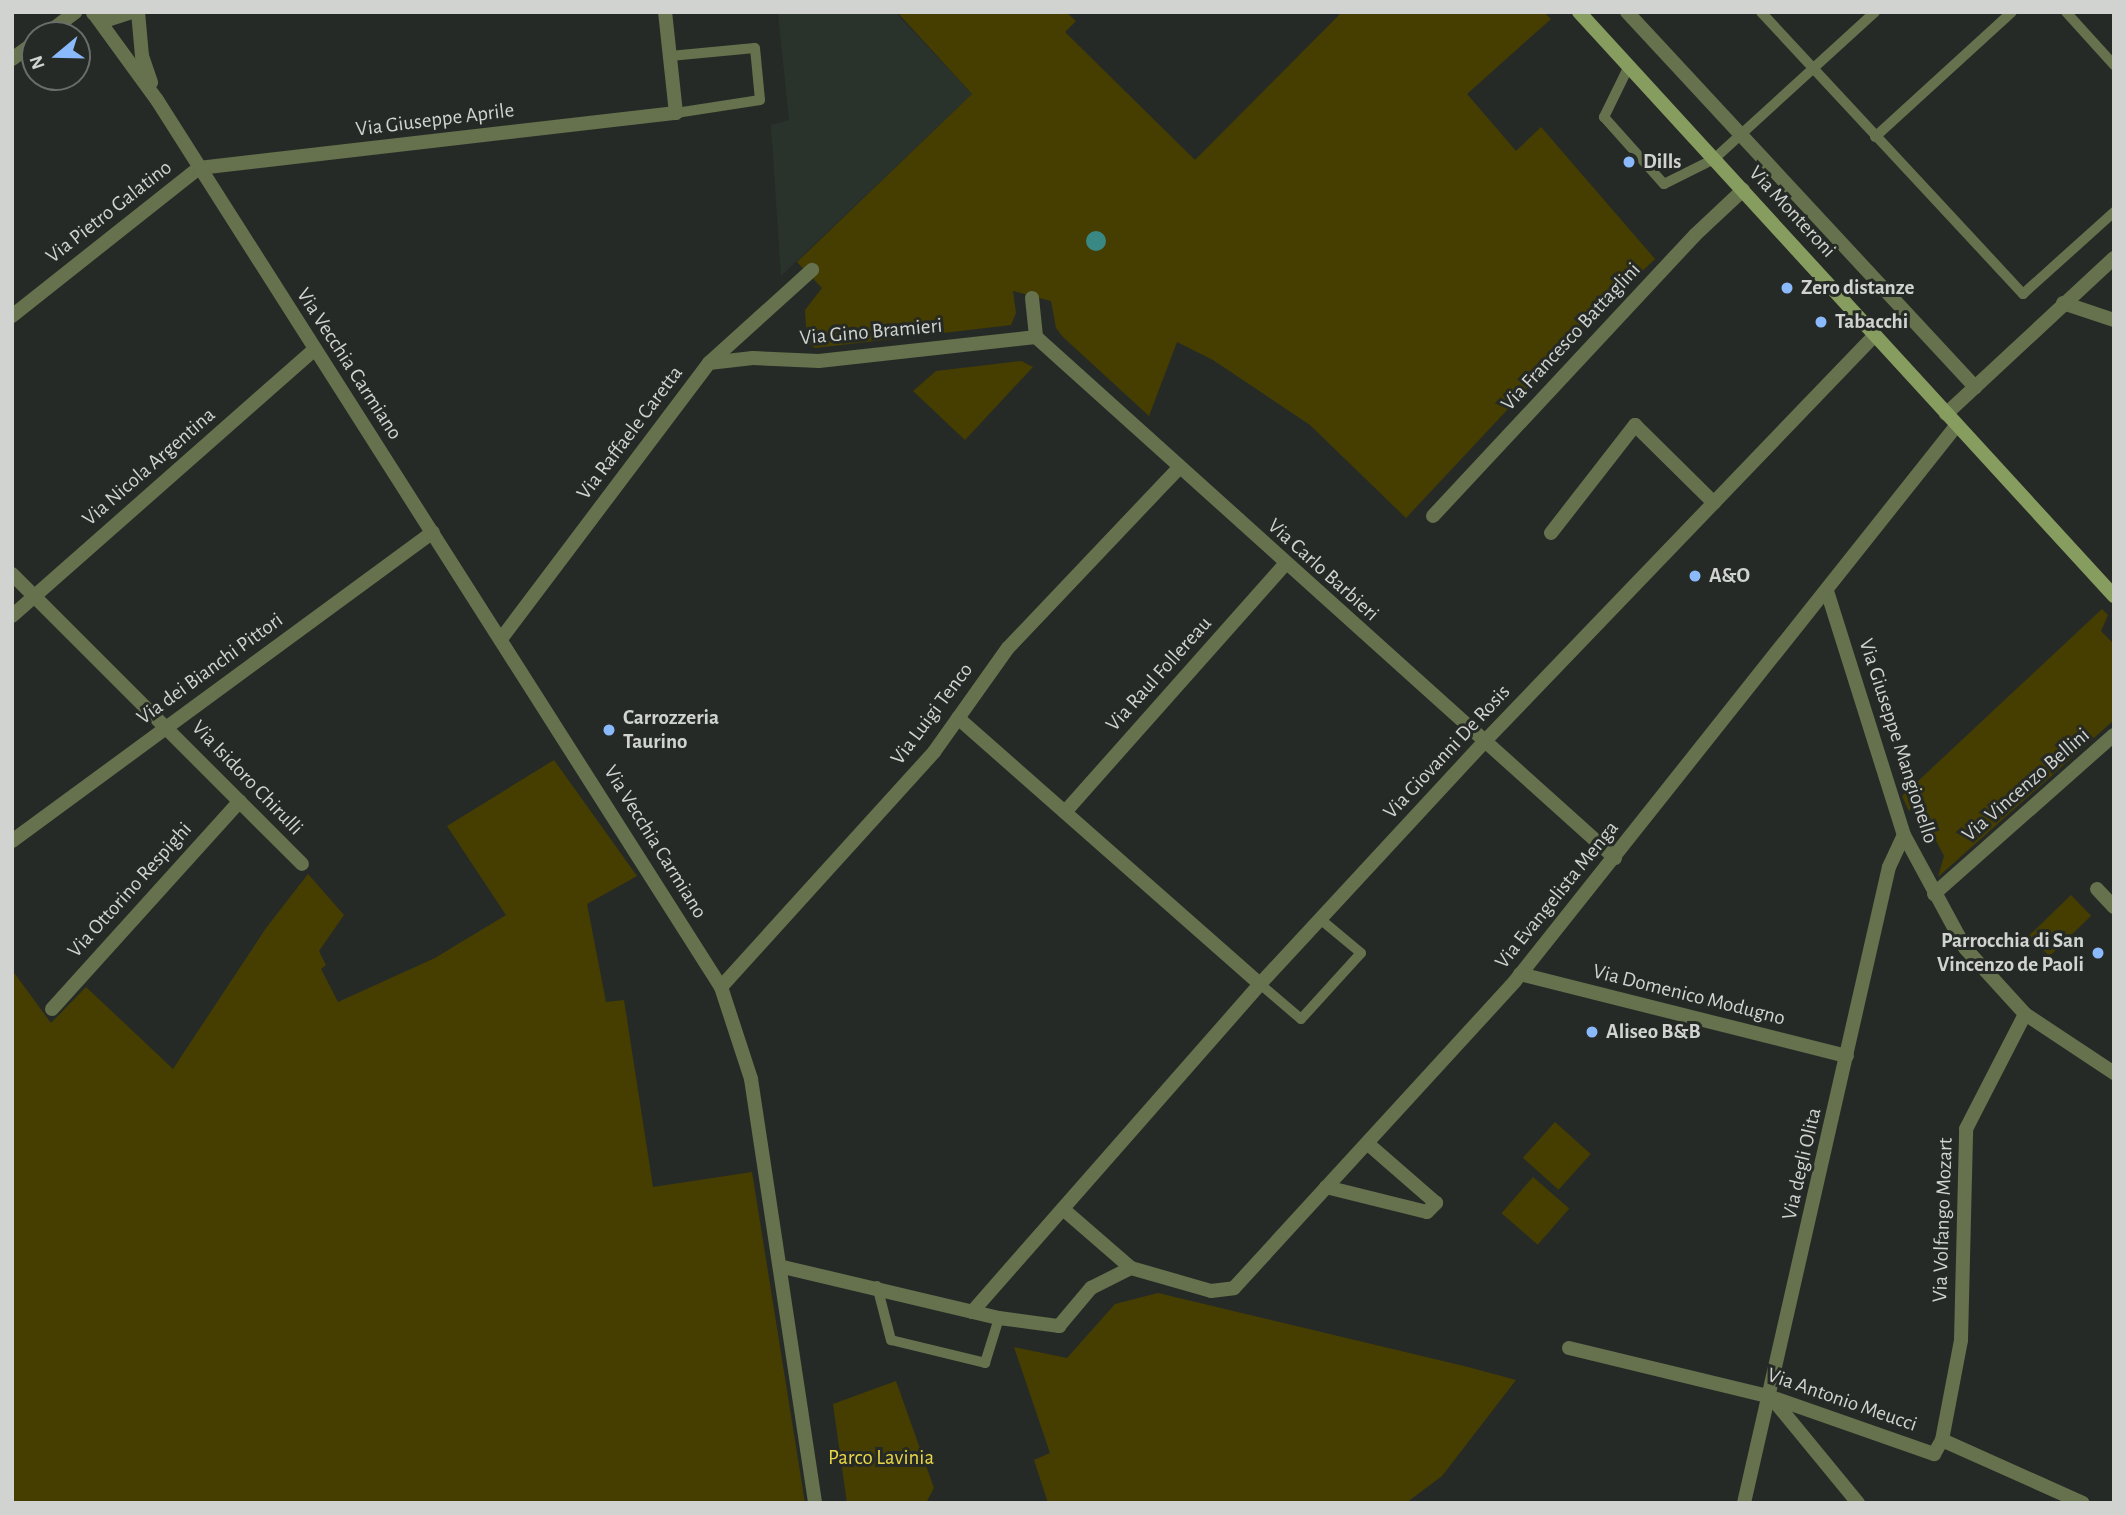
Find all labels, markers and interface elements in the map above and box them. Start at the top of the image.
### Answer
north arrow [21,21,91,91]
text: N [26,53,49,72]
street label: Via Giuseppe Aprile [354,98,516,142]
place label: Dills [1643,149,1681,175]
marker: Dills [1621,154,1637,170]
street label: Via Pietro Galatino [41,155,177,269]
street label: Via Monteroni [1743,161,1841,263]
street label: Via Francesco Battaglini [1496,258,1646,416]
place label: Zero distanze [1801,275,1914,301]
marker: Zero distanze [1779,280,1795,296]
street label: Via Vecchia Carmiano [291,283,407,445]
place label: Tabacchi [1835,309,1908,335]
street label: Via Gino Bramieri [799,313,943,351]
marker: Tabacchi [1813,314,1829,330]
street label: Via Raffaele Caretta [572,361,688,505]
street label: Via Nicola Argentina [77,402,221,532]
street label: Via Carlo Barbieri [1262,513,1384,627]
place label: A&O [1709,563,1750,589]
marker: A&O [1687,568,1703,584]
street label: Via dei Bianchi Pittori [132,608,288,730]
street label: Via Raul Follereau [1101,611,1217,737]
street label: Via Giuseppe Mangionello [1853,635,1943,847]
street label: Via Luigi Tenco [885,658,979,770]
street label: Via Giovanni De Rosis [1378,680,1516,824]
place label: Carrozzeria Taurino [623,705,719,755]
street label: Via Isidoro Chirulli [186,715,308,841]
marker: Carrozzeria Taurino [601,722,617,738]
street label: Via Vincenzo Bellini [1957,723,2095,847]
street label: Via Vecchia Carmiano [598,761,712,923]
street label: Via Evangelista Menga [1490,816,1624,974]
street label: Via Ottorino Respighi [63,817,197,963]
place label: Parrocchia di San Vincenzo de Paoli [1937,928,2084,978]
marker: Parrocchia di San Vincenzo de Paoli [2090,945,2106,961]
street label: Via Domenico Modugno [1590,959,1788,1031]
place label: Aliseo B&B [1606,1019,1701,1045]
marker: Aliseo B&B [1584,1024,1600,1040]
street label: Via degli Olita [1777,1105,1827,1223]
street label: Via Volfango Mozart [1928,1137,1958,1303]
street label: Via Antonio Meucci [1764,1363,1920,1437]
park label: Parco Lavinia [828,1445,934,1471]

